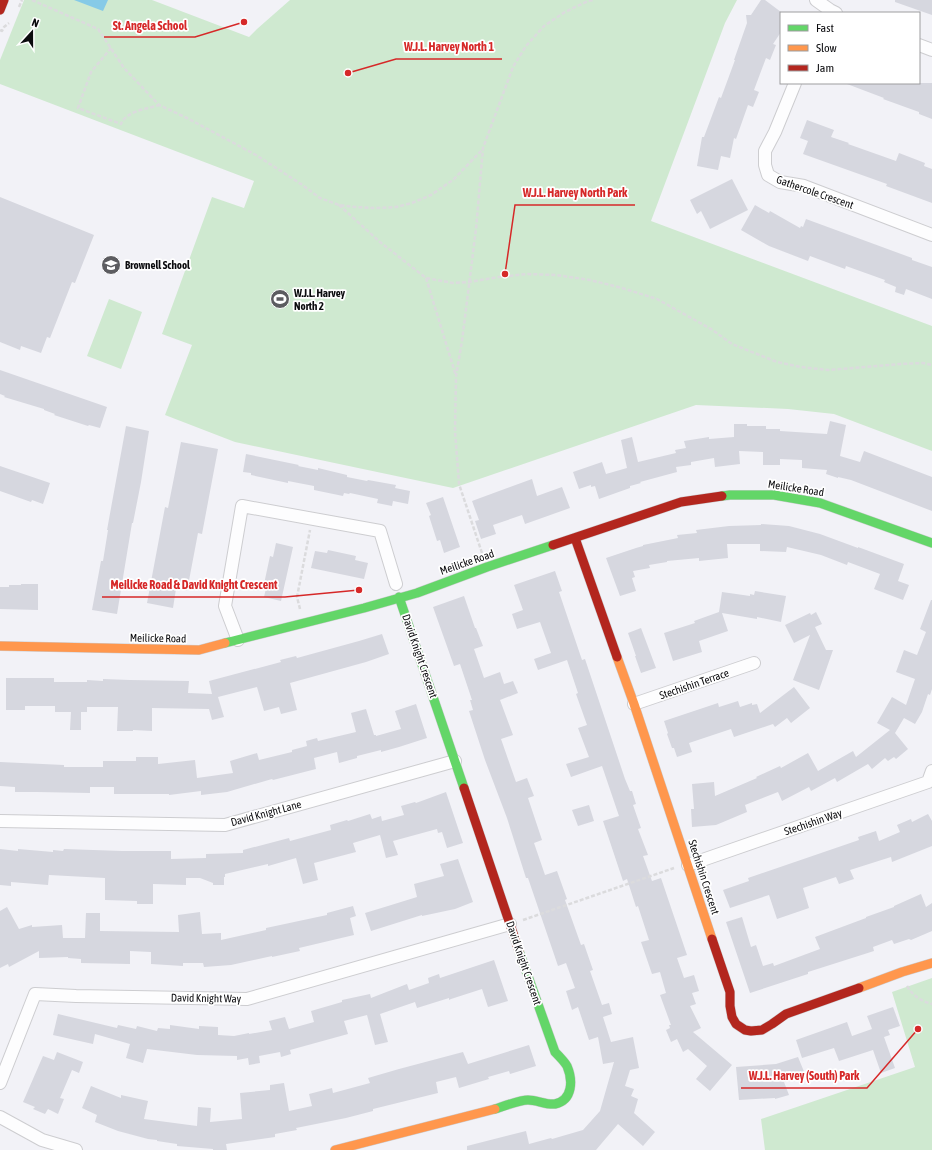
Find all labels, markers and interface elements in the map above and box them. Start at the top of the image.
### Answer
north arrow [12,12,52,52]
legend [780,12,920,84]
callout: St. Angela School [104,13,195,37]
text: N [30,16,41,29]
text: St. Angela School [113,19,188,33]
text: Fast [816,21,834,35]
callout: W.J.L. Harvey North 1 [396,35,502,59]
text: W.J.L. Harvey North 1 [403,40,494,54]
text: Slow [816,41,837,55]
text: Jam [816,61,834,75]
street label: Gathercole Crescent [775,173,855,211]
callout: W.J.L. Harvey North Park [515,181,635,205]
text: W.J.L. Harvey North Park [522,186,628,200]
school or university icon: Brownell School [100,254,122,276]
place label: Brownell School [125,259,191,271]
place label: W.J.L. Harvey North 2 [293,287,346,312]
sports icon: W.J.L. Harvey North 2 [269,288,291,310]
street label: Meilicke Road [767,478,825,498]
street label: Meilicke Road [438,547,496,577]
callout: Meilicke Road & David Knight Crescent [102,573,285,597]
text: Meilicke Road & David Knight Crescent [111,578,278,592]
street label: David Knight Crescent [400,613,440,699]
street label: Meilicke Road [130,632,186,644]
street label: Stechishin Terrace [658,666,730,702]
street label: David Knight Lane [229,798,303,828]
street label: Stechishin Way [782,806,844,838]
street label: Stechishin Crescent [686,838,722,916]
street label: David Knight Crescent [504,920,544,1006]
street label: David Knight Way [171,991,242,1005]
callout: W.J.L. Harvey (South) Park [741,1064,867,1088]
text: W.J.L. Harvey (South) Park [748,1069,860,1083]

